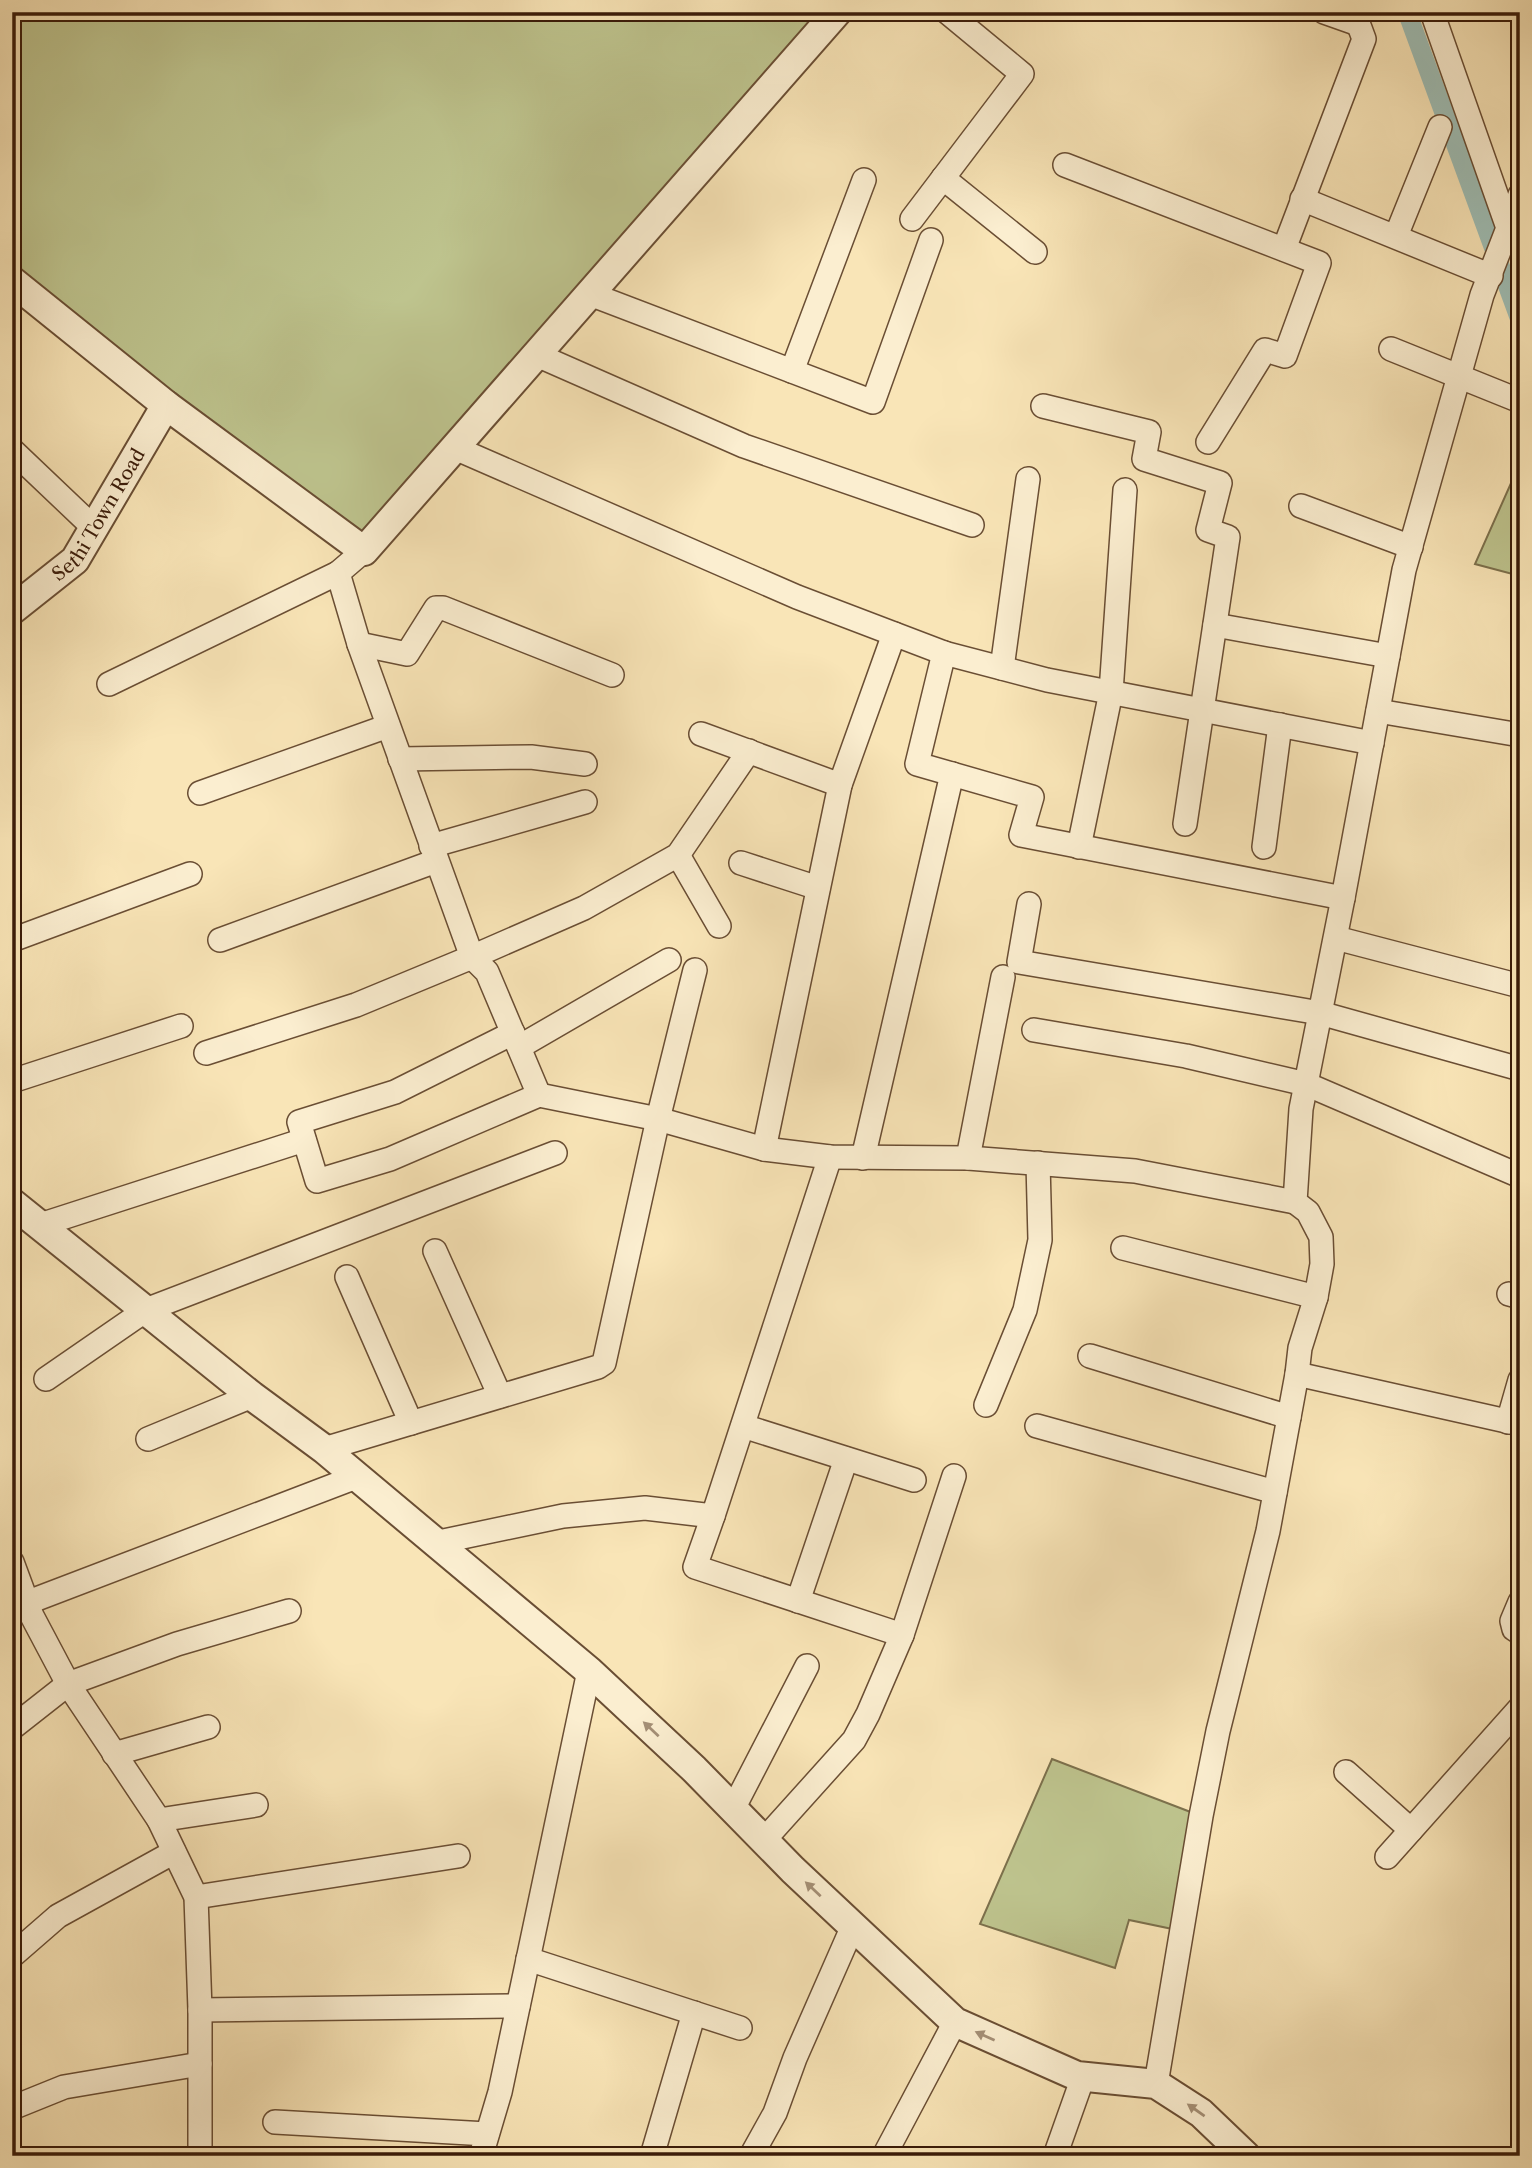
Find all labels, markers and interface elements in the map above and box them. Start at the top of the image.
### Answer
street label: Sethi Town Road [47,444,150,586]
one-way arrow [643,1722,660,1738]
one-way arrow [804,1881,822,1897]
one-way arrow [975,2030,995,2042]
one-way arrow [1187,2103,1205,2117]

